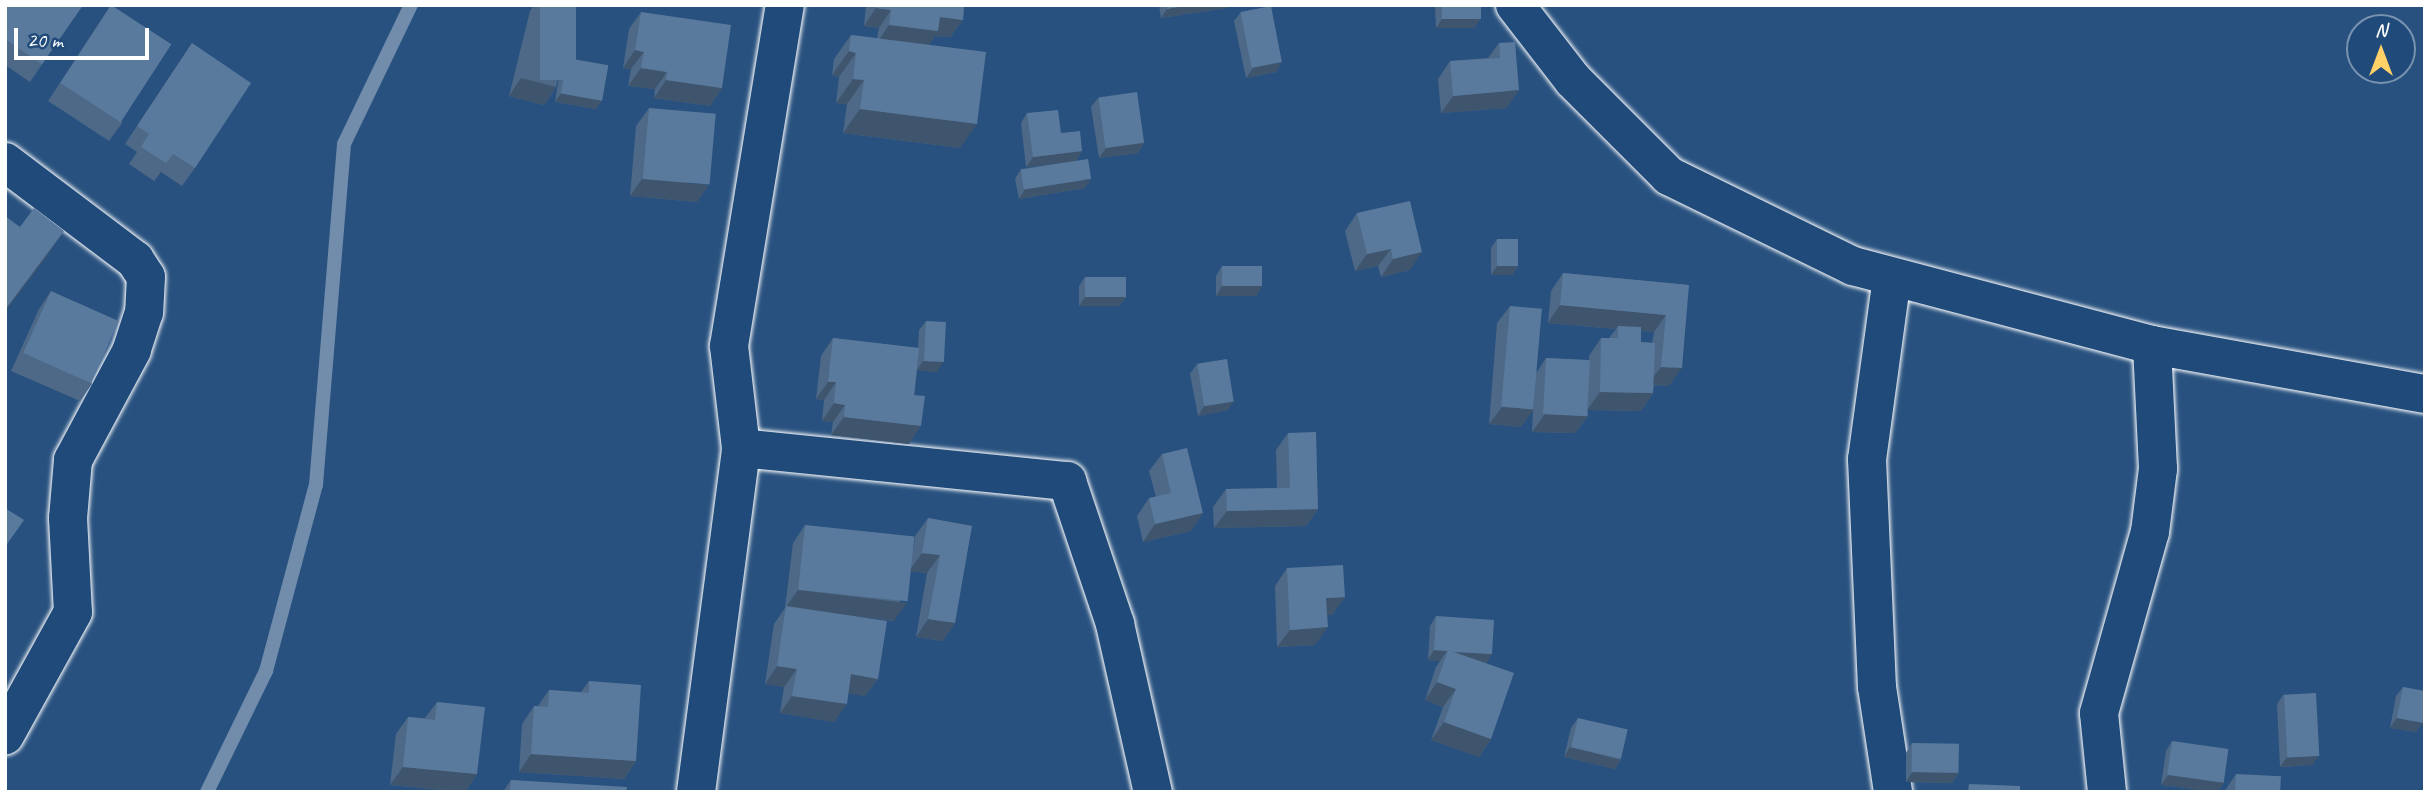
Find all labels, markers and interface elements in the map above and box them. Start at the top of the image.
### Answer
scale bar [18,14,152,58]
north arrow [2346,14,2416,84]
text: N [2375,18,2387,42]
text: 20 m [27,27,63,53]

